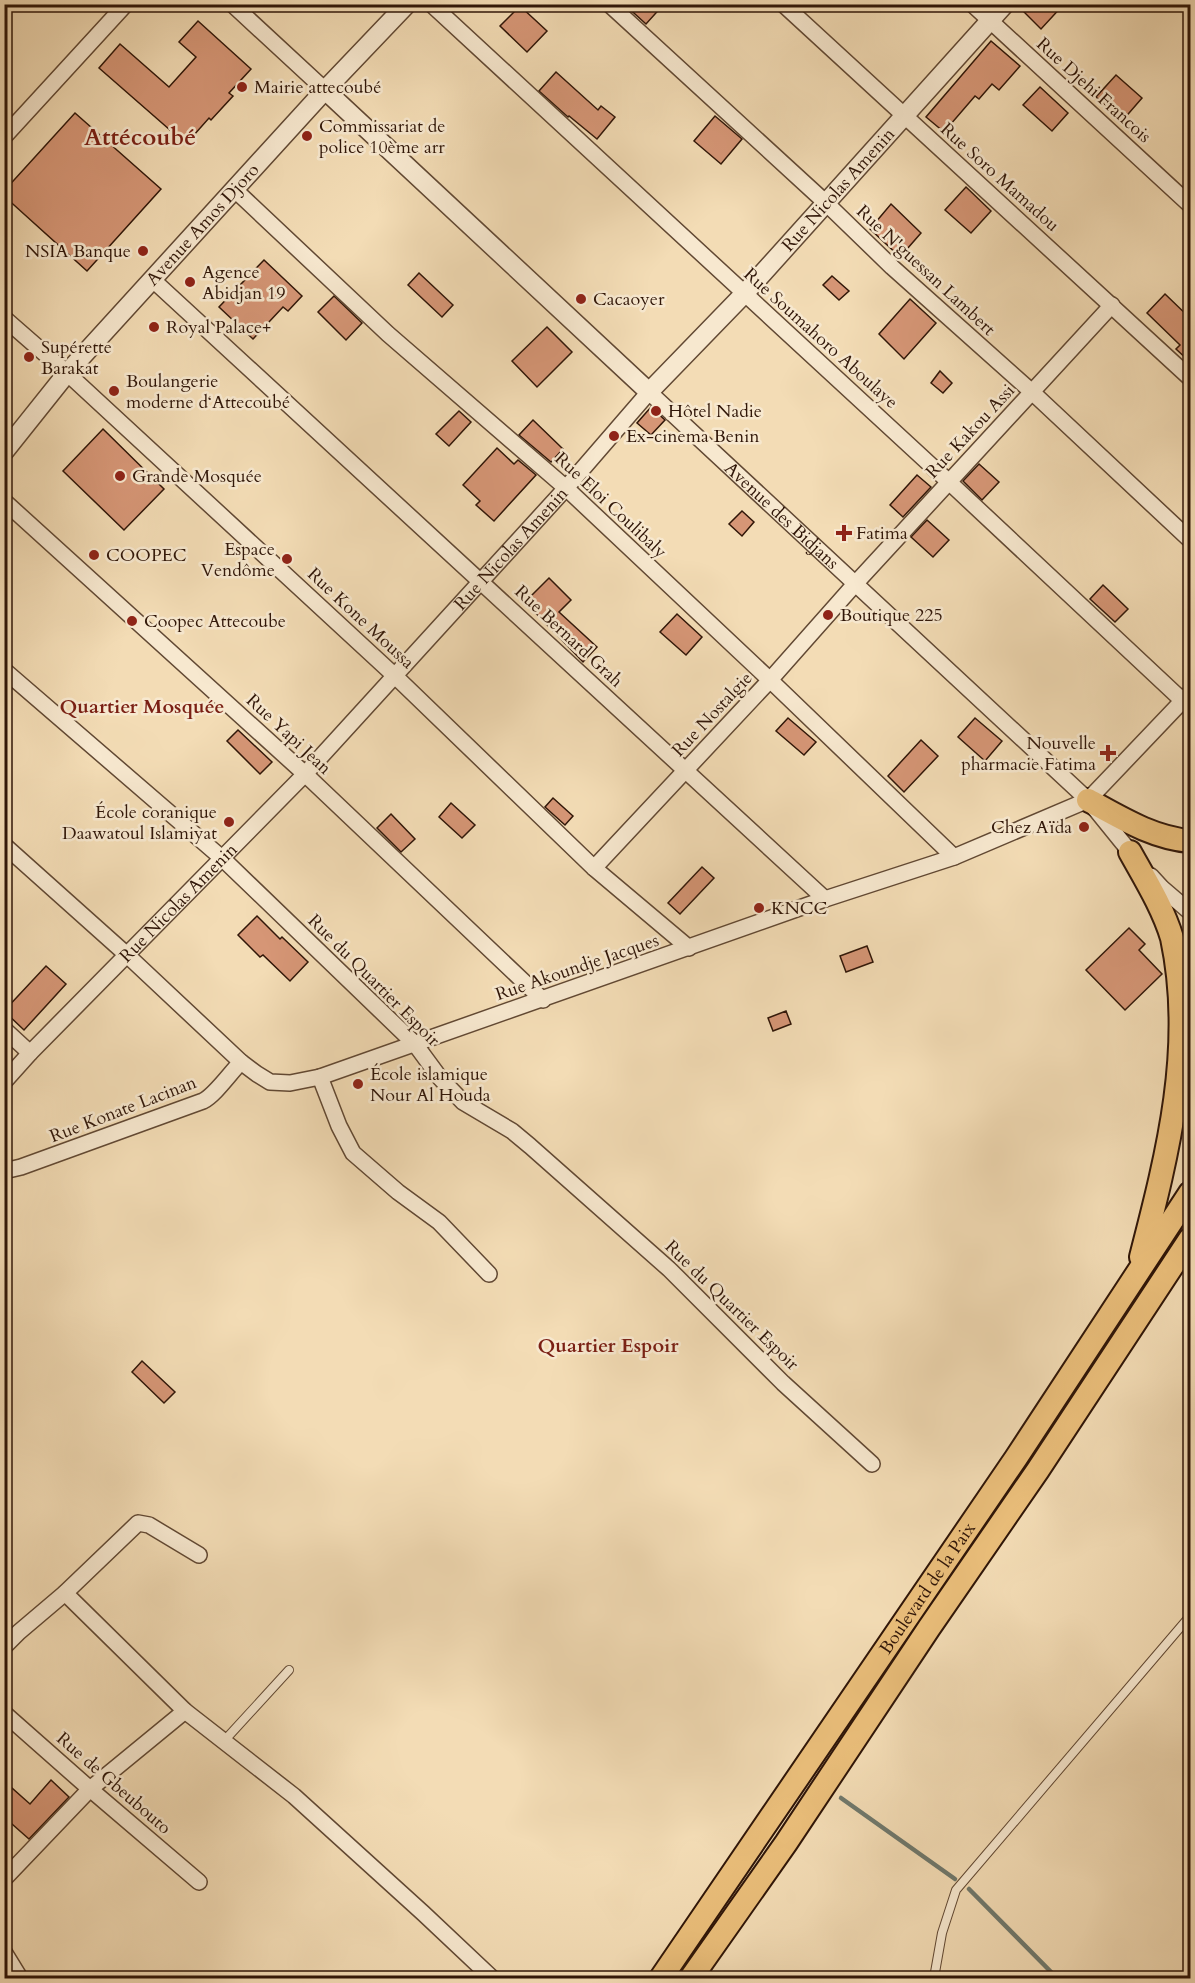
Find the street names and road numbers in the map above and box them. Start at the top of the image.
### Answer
street label: Rue Djehi Francois [1031,32,1157,149]
street label: Rue Soro Mamadou [935,117,1065,238]
street label: Rue Nicolas Amenin [776,122,901,257]
street label: Avenue Amos Djoro [140,158,265,292]
street label: Rue N'guessan Lambert [851,199,1001,342]
street label: Rue Soumahoro Aboulaye [738,262,903,415]
street label: Rue Kakou Assi [920,379,1021,484]
street label: Rue Eloi Coulibaly [549,447,673,564]
street label: Avenue des Bidjans [719,456,844,575]
street label: Rue Nicolas Amenin [448,481,574,616]
street label: Rue Kone Moussa [302,562,420,675]
street label: Rue Bernard Grah [509,580,628,693]
street label: Rue Nostalgie [666,666,758,762]
street label: Rue Yapi Jean [241,688,337,781]
street label: Rue Nicolas Amenin [114,837,244,968]
street label: Rue du Quartier Espoir [302,909,446,1052]
street label: Rue Akoundje Jacques [492,928,662,1007]
street label: Rue Konate Lacinan [46,1070,201,1149]
street label: Rue du Quartier Espoir [659,1235,805,1376]
street label: Boulevard de la Paix [874,1517,982,1659]
street label: Rue de Gbeubouto [51,1727,177,1840]

